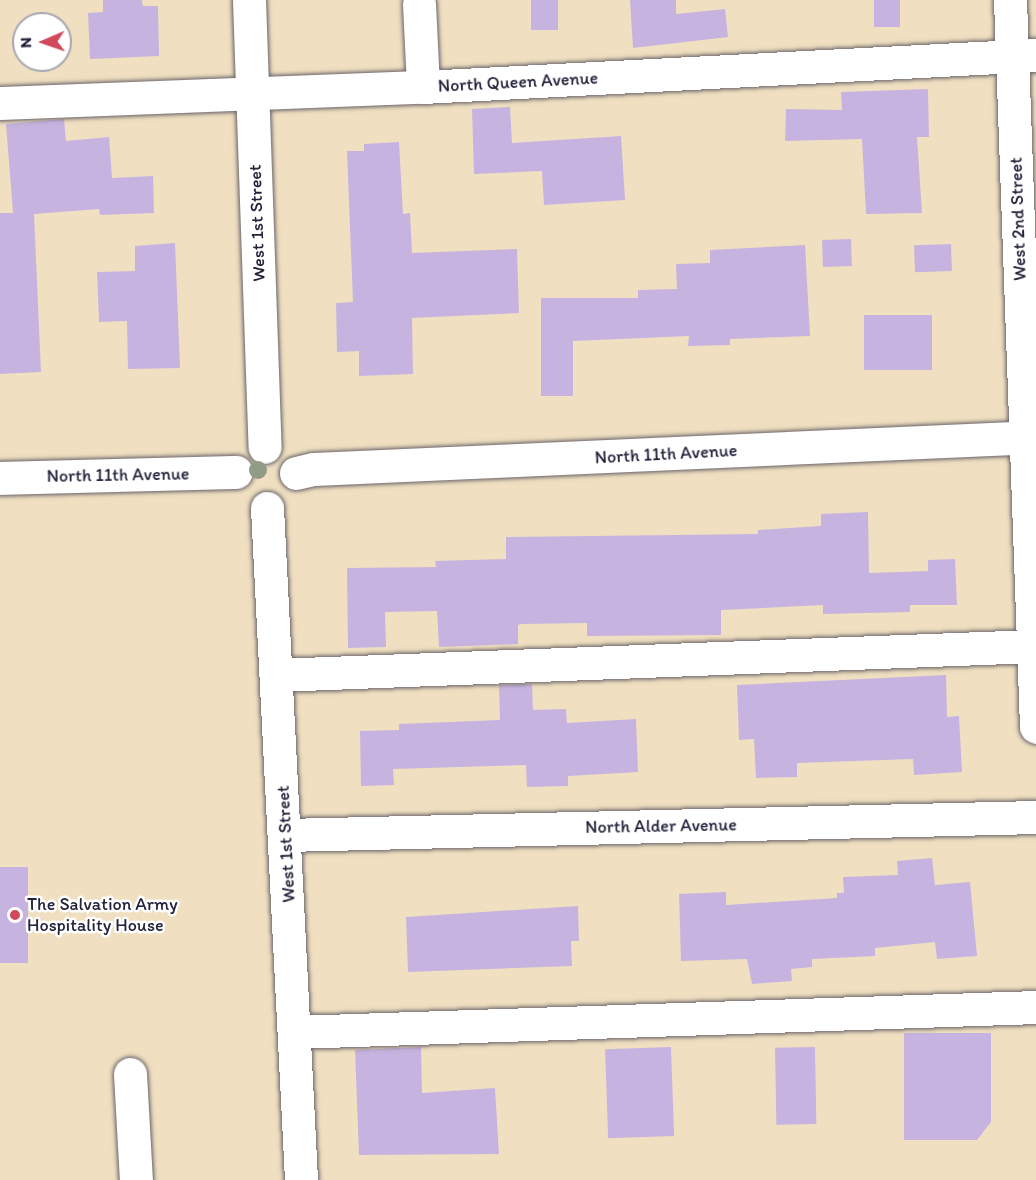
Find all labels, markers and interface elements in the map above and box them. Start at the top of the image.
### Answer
north arrow [12,12,72,72]
text: N [16,37,35,48]
street label: North Queen Avenue [438,67,598,97]
street label: West 2nd Street [1005,157,1031,281]
street label: West 1st Street [244,164,270,282]
street label: North 11th Avenue [595,440,737,468]
street label: North 11th Avenue [47,463,189,487]
street label: West 1st Street [272,785,300,903]
street label: North Alder Avenue [585,814,737,838]
place label: The Salvation Army Hospitality House [27,894,178,936]
marker: The Salvation Army Hospitality House [8,908,22,922]

